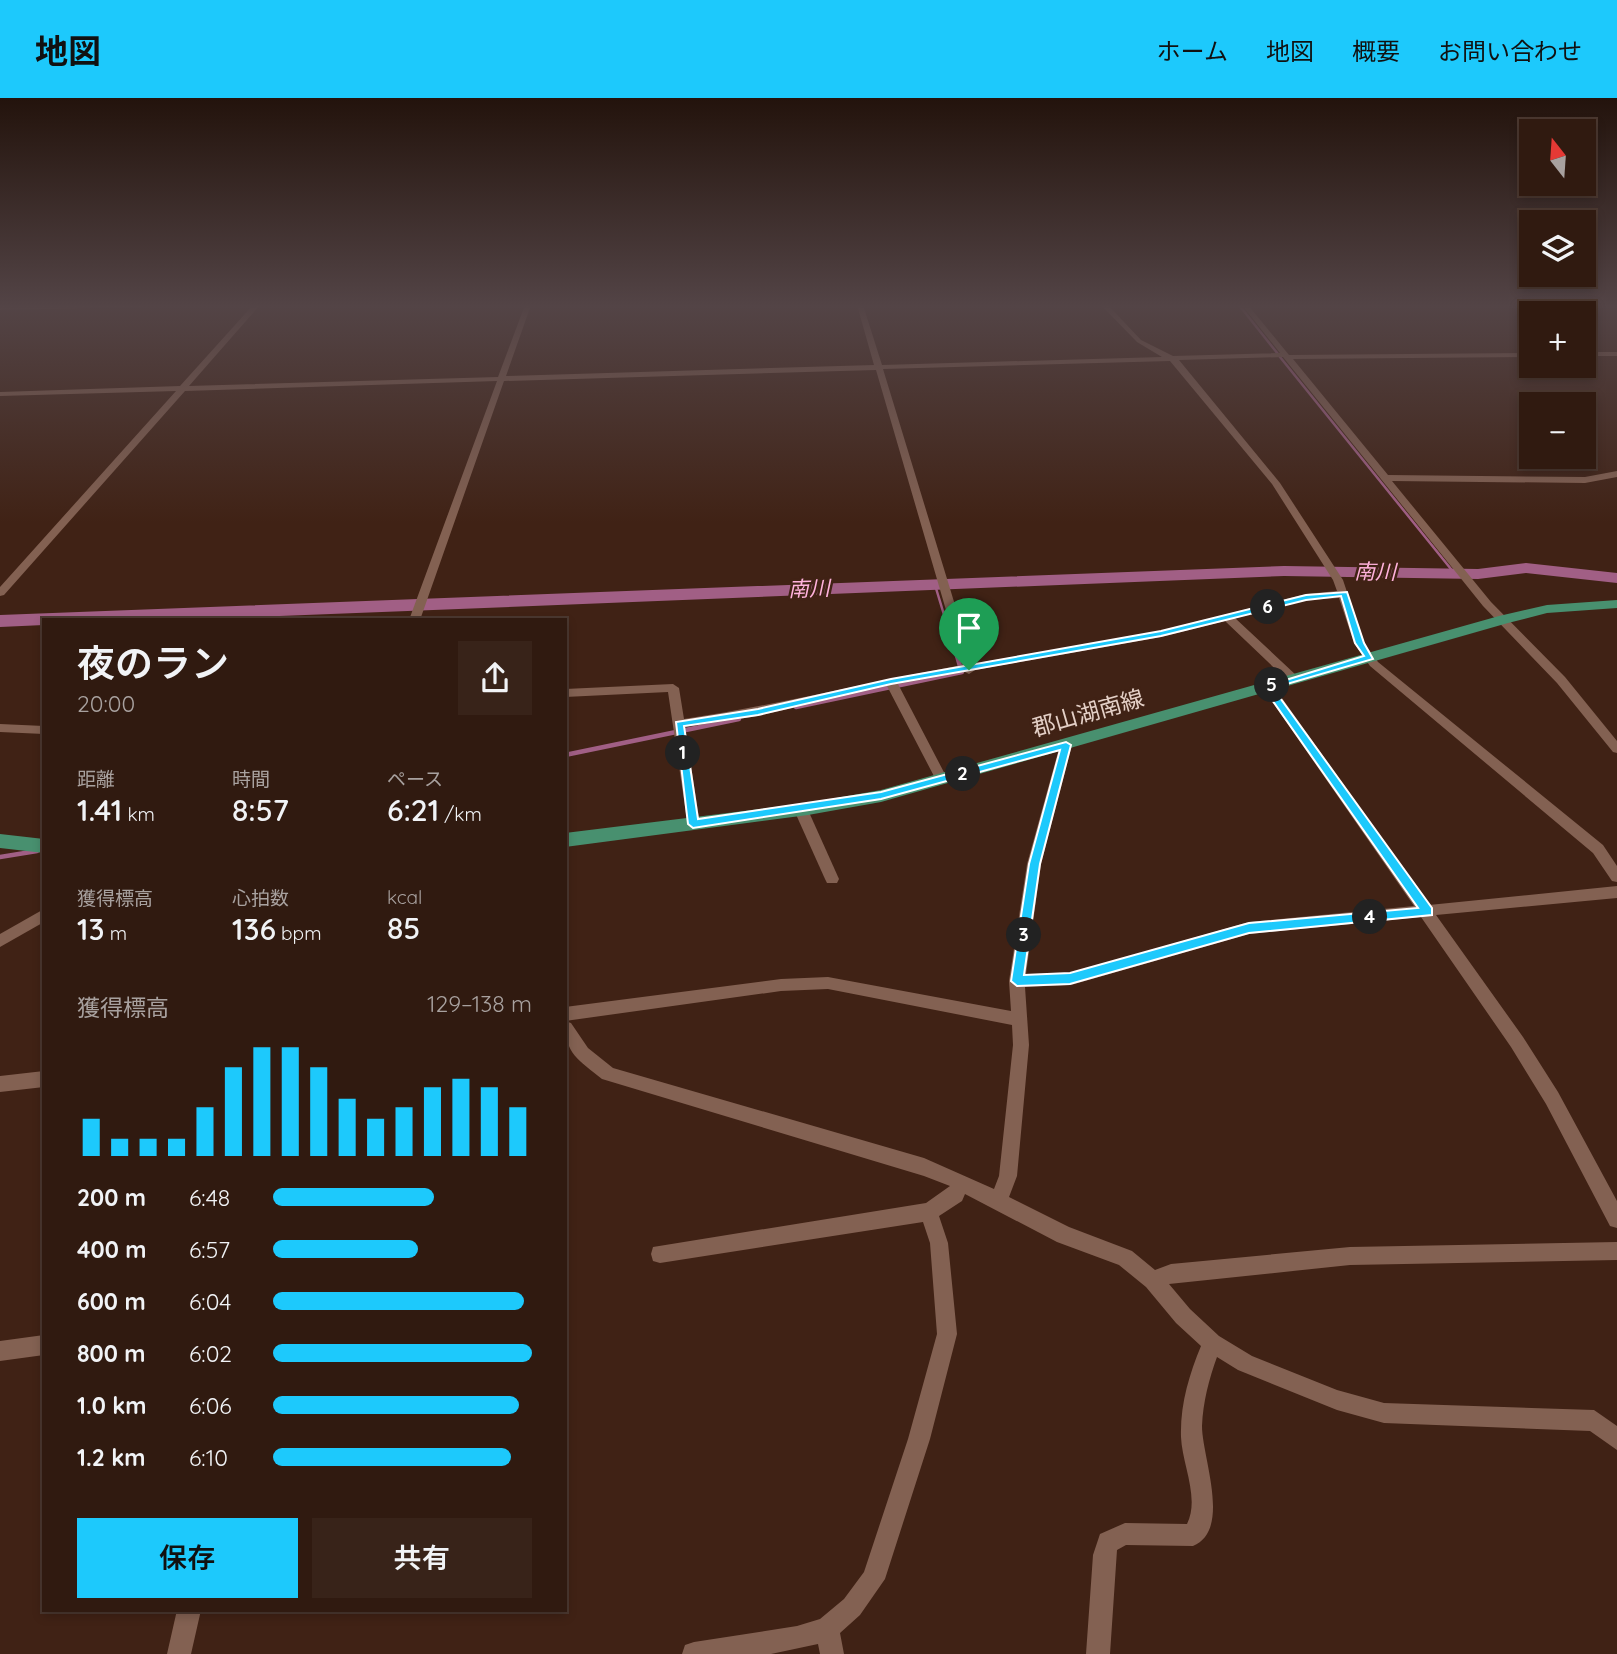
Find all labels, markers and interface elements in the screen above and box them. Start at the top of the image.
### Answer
text: 地図 [35,30,101,71]
text: ホーム [1157,36,1228,66]
text: 地図 [1266,36,1314,66]
text: 概要 [1352,36,1400,66]
text: お問い合わせ [1438,36,1582,66]
north arrow [1519,119,1596,196]
map controls [1519,119,1596,469]
button: layers [1519,210,1596,287]
button: + [1519,301,1596,378]
button: − [1519,392,1596,469]
water label: 南川 [1354,558,1398,584]
water label: 南川 [788,574,832,602]
pin: 6 [1250,589,1286,624]
text: 6 [1262,594,1273,618]
pin [939,598,999,670]
icon: arrive [950,609,988,647]
text: 夜のラン [77,639,229,687]
button: share [458,641,532,715]
pin: 5 [1254,668,1290,702]
text: 5 [1266,672,1277,696]
street label: 郡山湖南線 [1029,683,1147,742]
text: 20:00 [77,689,135,718]
pin: 1 [666,736,700,770]
text: 1 [679,740,686,764]
pin: 2 [946,756,981,792]
text: 2 [957,761,968,785]
text: 距離 [77,767,115,791]
text: 時間 [232,767,270,791]
text: ペース [387,767,443,791]
text: 1.41 [77,791,122,829]
text: 8:57 [232,791,289,829]
text: 6:21 [387,791,439,829]
text: km [122,802,155,826]
text: /km [439,802,482,826]
text: kcal [387,885,422,909]
text: 獲得標高 [77,886,153,910]
text: 心拍数 [232,886,289,910]
pin: 4 [1352,900,1388,934]
text: 4 [1364,904,1375,928]
text: 85 [387,909,420,947]
text: 13 [77,910,104,948]
text: 136 [232,910,276,948]
pin: 3 [1006,918,1042,952]
text: m [104,921,127,945]
text: bpm [276,921,321,945]
text: 3 [1018,922,1029,946]
text: 129–138 m [427,989,532,1018]
text: 獲得標高 [77,993,169,1022]
text: 200 m [77,1183,146,1212]
text: 6:48 [189,1183,230,1212]
text: 400 m [77,1235,146,1264]
text: 6:57 [189,1235,230,1264]
text: 600 m [77,1287,146,1316]
text: 6:04 [189,1287,231,1316]
text: 800 m [77,1339,146,1368]
text: 6:02 [189,1339,232,1368]
text: 1.0 km [77,1391,147,1420]
text: 6:06 [189,1391,232,1420]
text: 1.2 km [77,1443,146,1472]
text: 6:10 [189,1443,228,1472]
button: 保存 [77,1518,298,1598]
button: 共有 [312,1518,532,1598]

